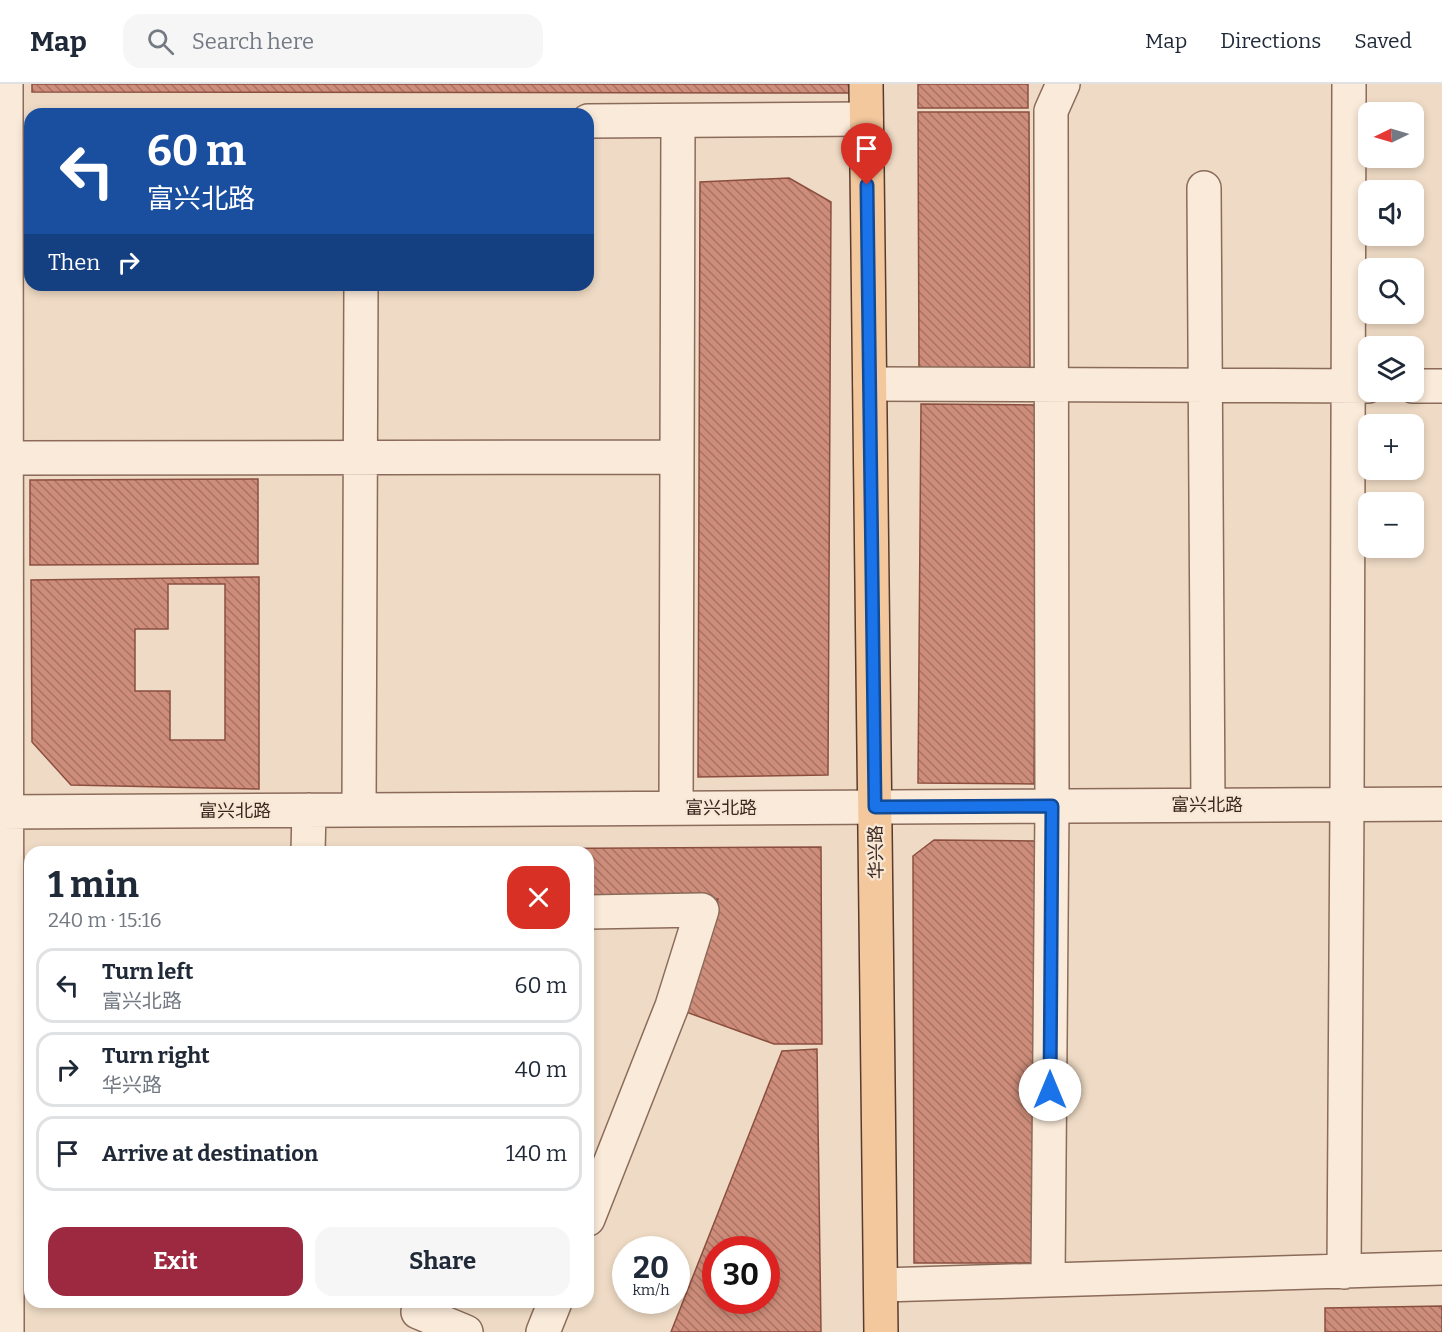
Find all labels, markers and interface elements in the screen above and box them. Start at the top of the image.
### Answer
search box [123,14,543,68]
text: Map [30,25,87,58]
icon: search [144,25,177,58]
text: Search here [192,28,314,55]
text: Map [1145,28,1187,54]
text: Directions [1220,28,1321,54]
text: Saved [1354,28,1412,54]
north arrow [1358,102,1424,168]
map controls [1358,102,1424,558]
pin [841,123,892,185]
text: 60 m [147,126,246,176]
icon: left [48,132,126,210]
icon: arrive [850,132,883,165]
button: sound [1358,180,1424,246]
text: 富兴北路 [147,183,255,215]
icon: right [112,246,145,279]
text: Then [48,249,100,276]
button: search [1358,258,1424,324]
button: layers [1358,336,1424,402]
button: + [1358,414,1424,480]
button: − [1358,492,1424,558]
street label: 富兴北路 [1171,794,1243,816]
street label: 富兴北路 [685,797,757,819]
street label: 富兴北路 [199,800,271,822]
street label: 华兴路 [865,825,887,879]
text: 1 min [48,863,139,907]
button: close [507,866,570,929]
text: 240 m · 15:16 [48,908,162,932]
text: Turn left [102,958,194,985]
icon: left [51,969,84,1002]
text: 60 m [515,972,567,999]
text: 富兴北路 [102,989,182,1013]
text: Turn right [102,1042,210,1069]
icon: right [51,1053,84,1086]
text: 40 m [515,1056,567,1083]
position arrow [1018,1058,1082,1122]
text: 华兴路 [102,1073,162,1097]
icon: arrive [51,1137,84,1170]
text: Arrive at destination [102,1140,318,1167]
text: 140 m [506,1140,567,1167]
button: Exit [48,1227,303,1296]
button: Share [315,1227,570,1296]
speed limit sign: 30 [702,1236,780,1314]
text: 20 [633,1250,669,1286]
text: km/h [632,1281,670,1299]

